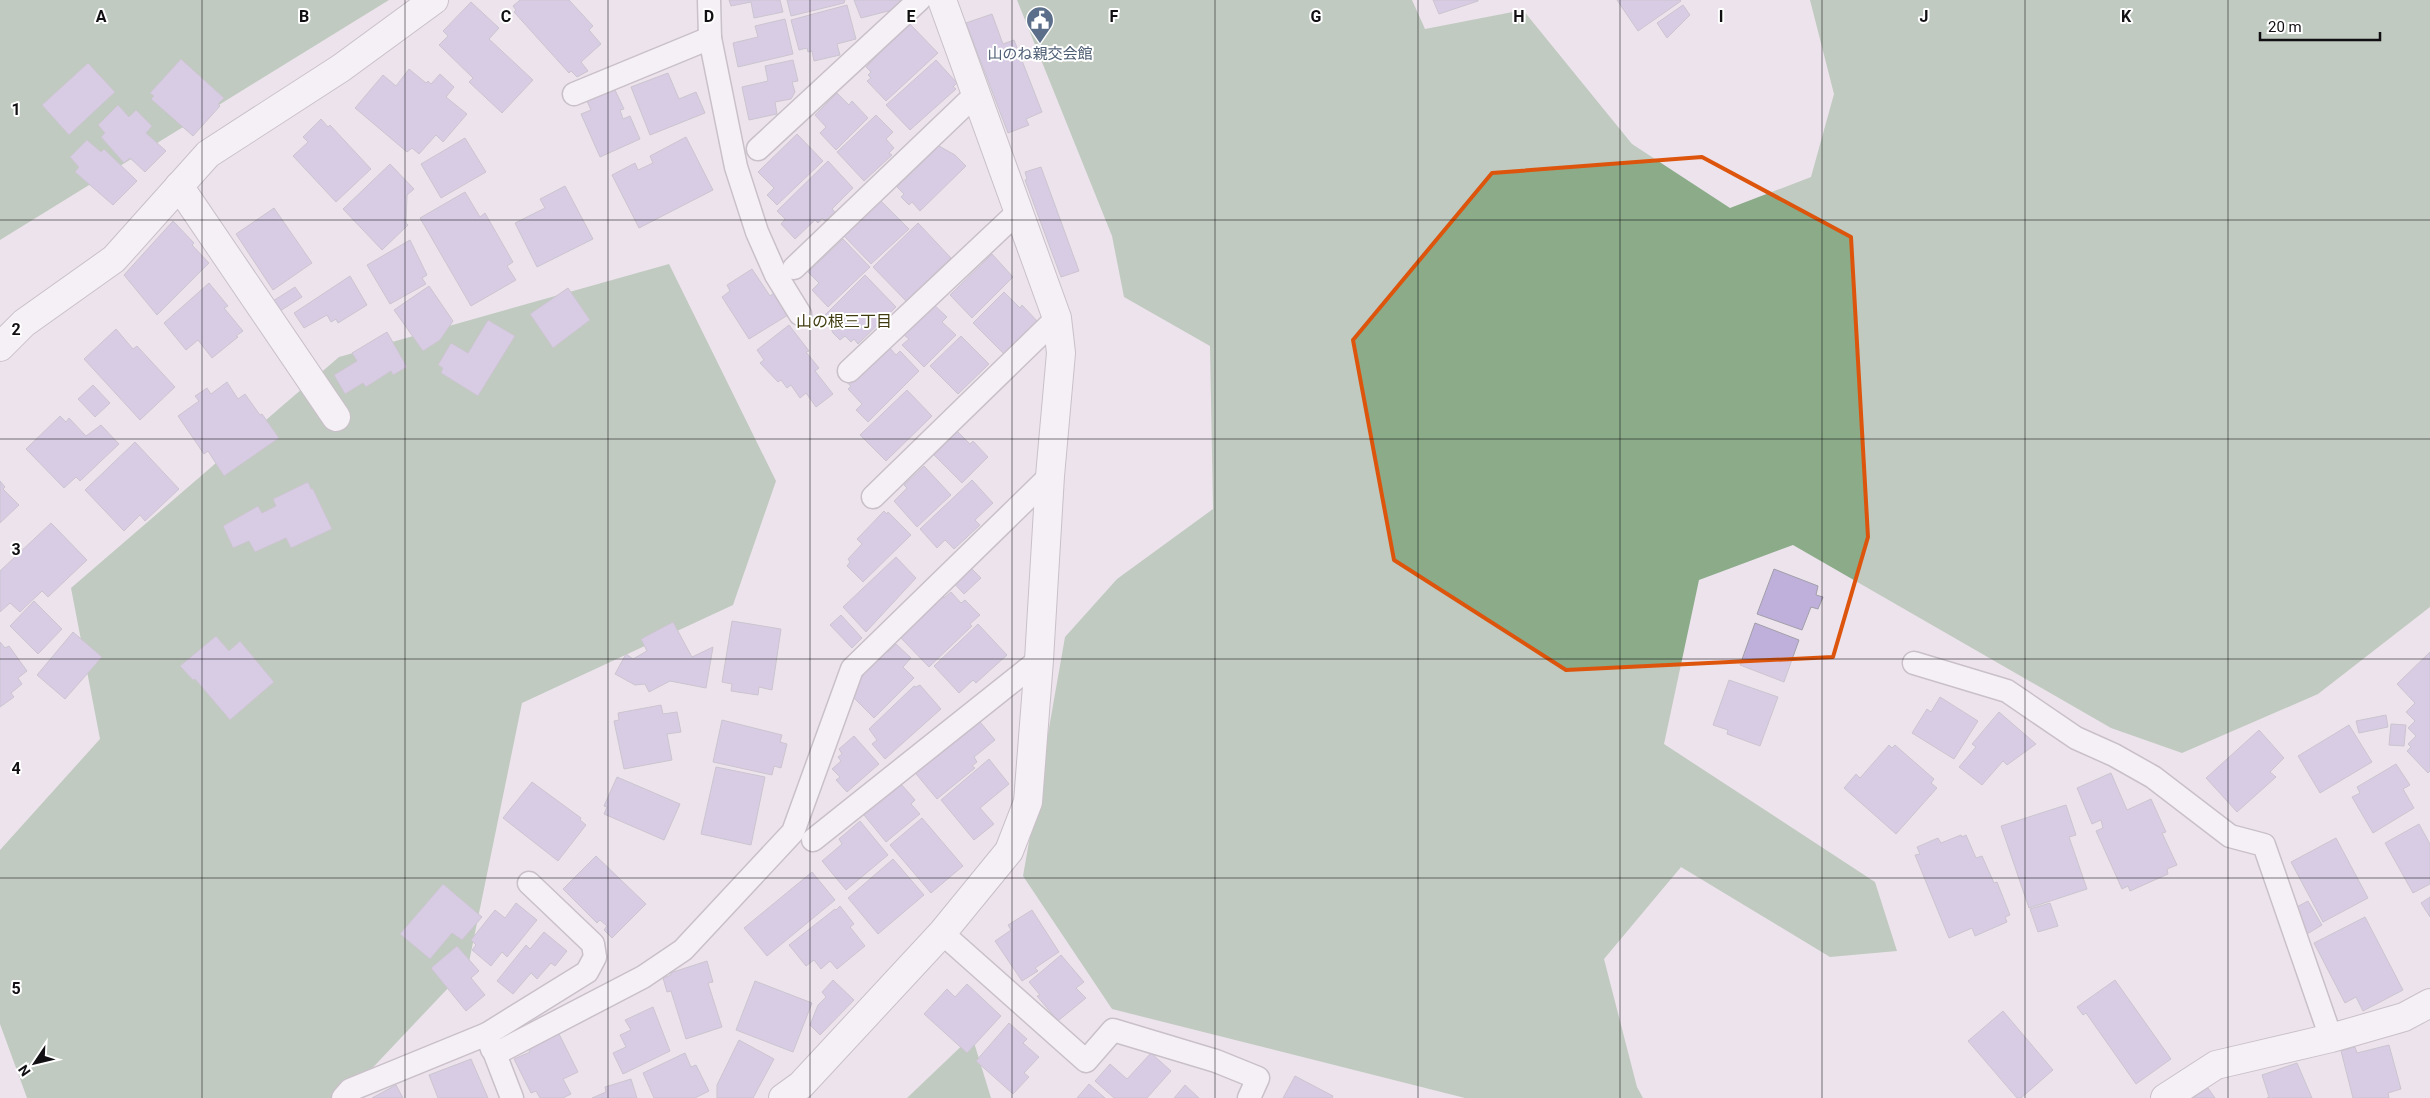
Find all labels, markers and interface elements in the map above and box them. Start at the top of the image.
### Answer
public building icon: 山のね親交会館 [1025,5,1055,44]
text: A [96,7,107,26]
text: B [299,7,309,26]
text: C [501,7,511,26]
text: D [704,7,714,26]
text: E [907,7,916,26]
text: F [1110,7,1119,26]
text: G [1311,7,1322,26]
text: H [1513,7,1525,26]
text: I [1719,7,1723,26]
text: J [1920,7,1928,26]
text: K [2121,7,2132,26]
scale bar [2260,10,2380,42]
text: 20 m [2268,18,2302,36]
place label: 山のね親交会館 [987,45,1093,63]
text: 1 [11,100,21,119]
district label: 山の根三丁目 [796,312,892,331]
text: 2 [11,320,21,339]
text: 3 [11,540,21,559]
text: 4 [11,759,21,778]
text: 5 [11,979,21,998]
north arrow [10,1038,60,1088]
text: N [15,1062,34,1079]

